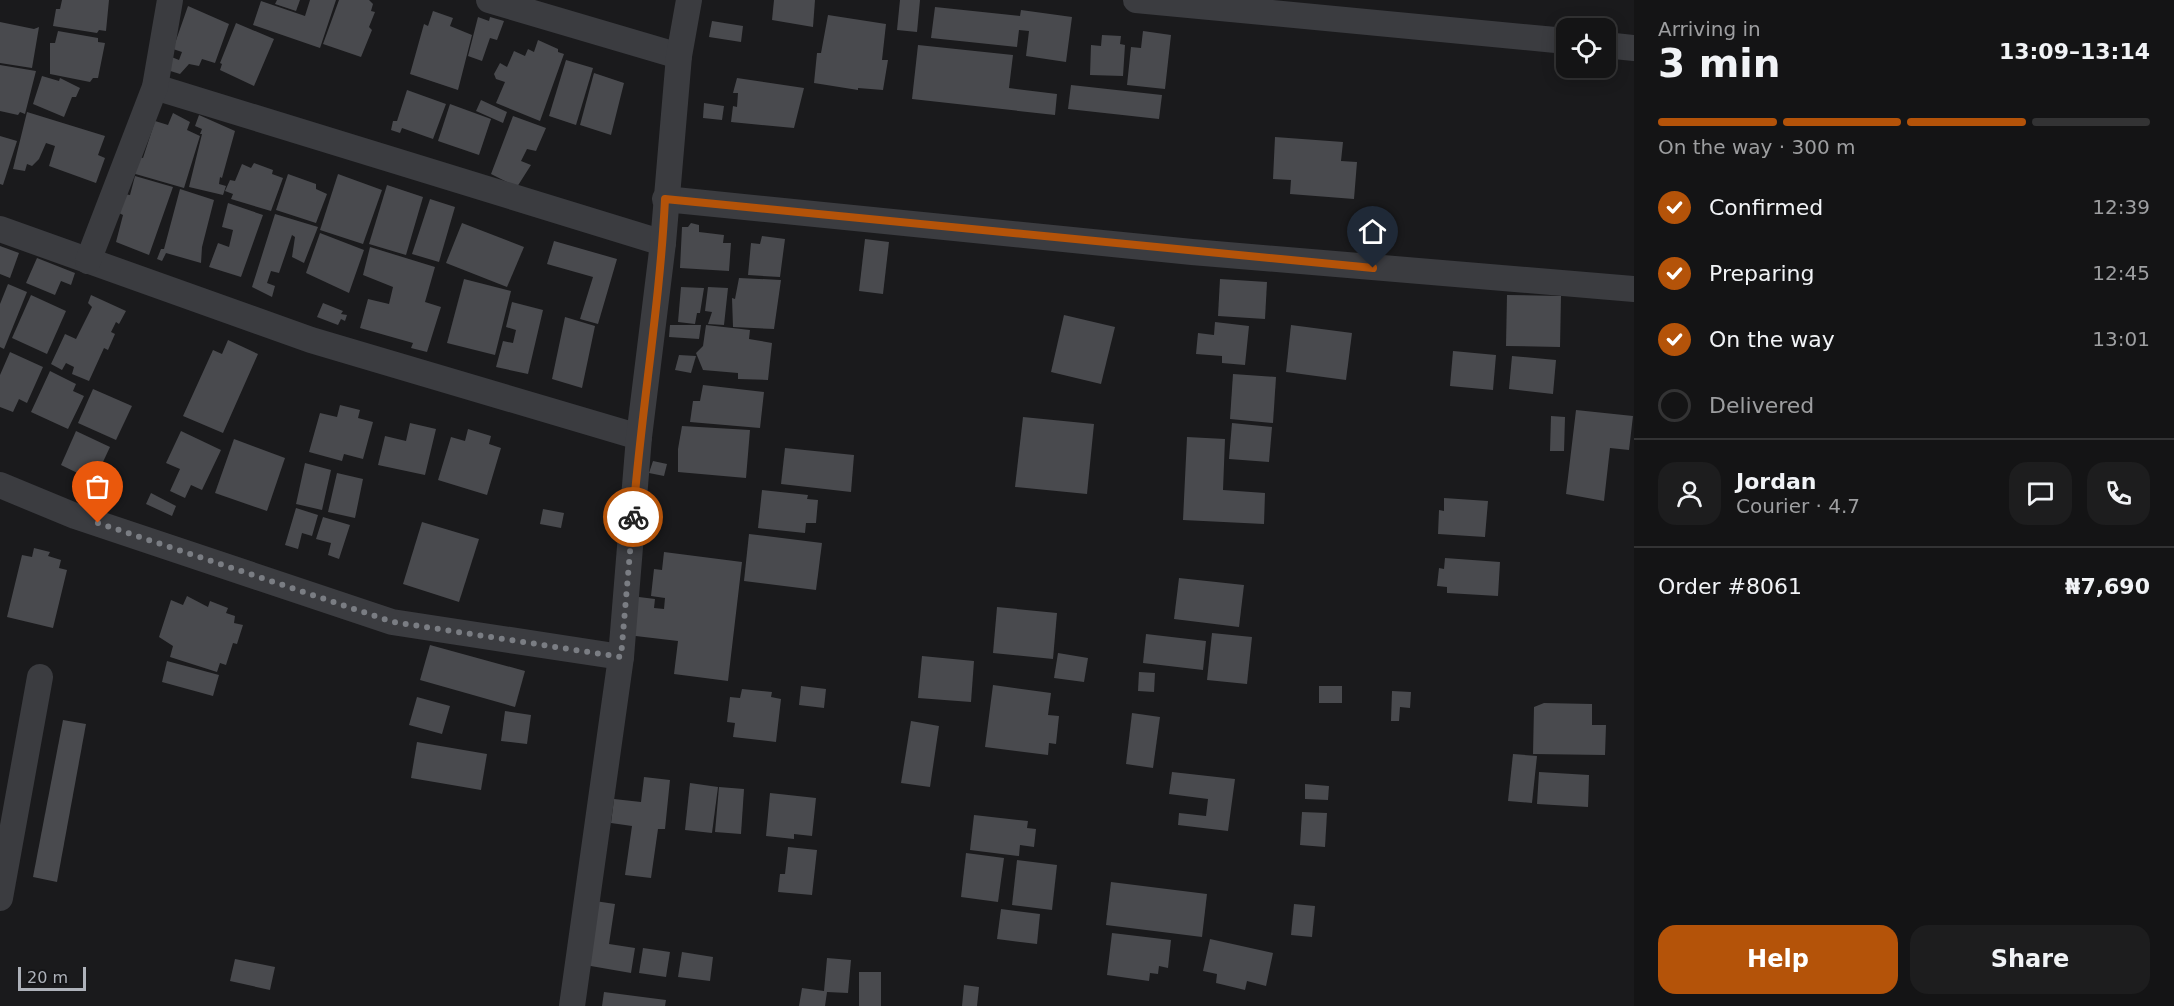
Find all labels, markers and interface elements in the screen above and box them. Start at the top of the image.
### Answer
text: Arriving in [1658,17,1761,41]
map controls [1556,18,1616,78]
button: locate [1556,18,1616,78]
text: 13:09–13:14 [1999,39,2150,64]
text: 3 min [1658,41,1780,86]
text: On the way · 300 m [1658,135,1856,159]
icon: check [1658,191,1691,224]
text: Confirmed [1709,195,1823,220]
text: 12:39 [2092,195,2150,219]
pin [1347,206,1398,268]
icon: home [1356,215,1389,248]
icon: check [1658,257,1691,290]
text: Preparing [1709,261,1815,286]
text: 12:45 [2092,261,2150,285]
icon: check [1658,323,1691,356]
text: On the way [1709,327,1835,352]
text: 13:01 [2092,327,2150,351]
text: Delivered [1709,393,1814,418]
pin [72,461,123,523]
button: person [1658,462,1721,525]
button: chat [2009,462,2072,525]
button: phone [2087,462,2150,525]
text: Jordan [1736,469,1816,494]
icon: bag [81,470,114,503]
courier [603,487,663,547]
text: Courier · 4.7 [1736,494,1860,518]
icon: bike [617,501,650,534]
text: Order #8061 [1658,574,1802,599]
text: ₦7,690 [2065,574,2150,599]
button: Help [1658,925,1898,994]
button: Share [1910,925,2150,994]
scale bar [18,964,86,992]
text: 20 m [27,968,68,987]

